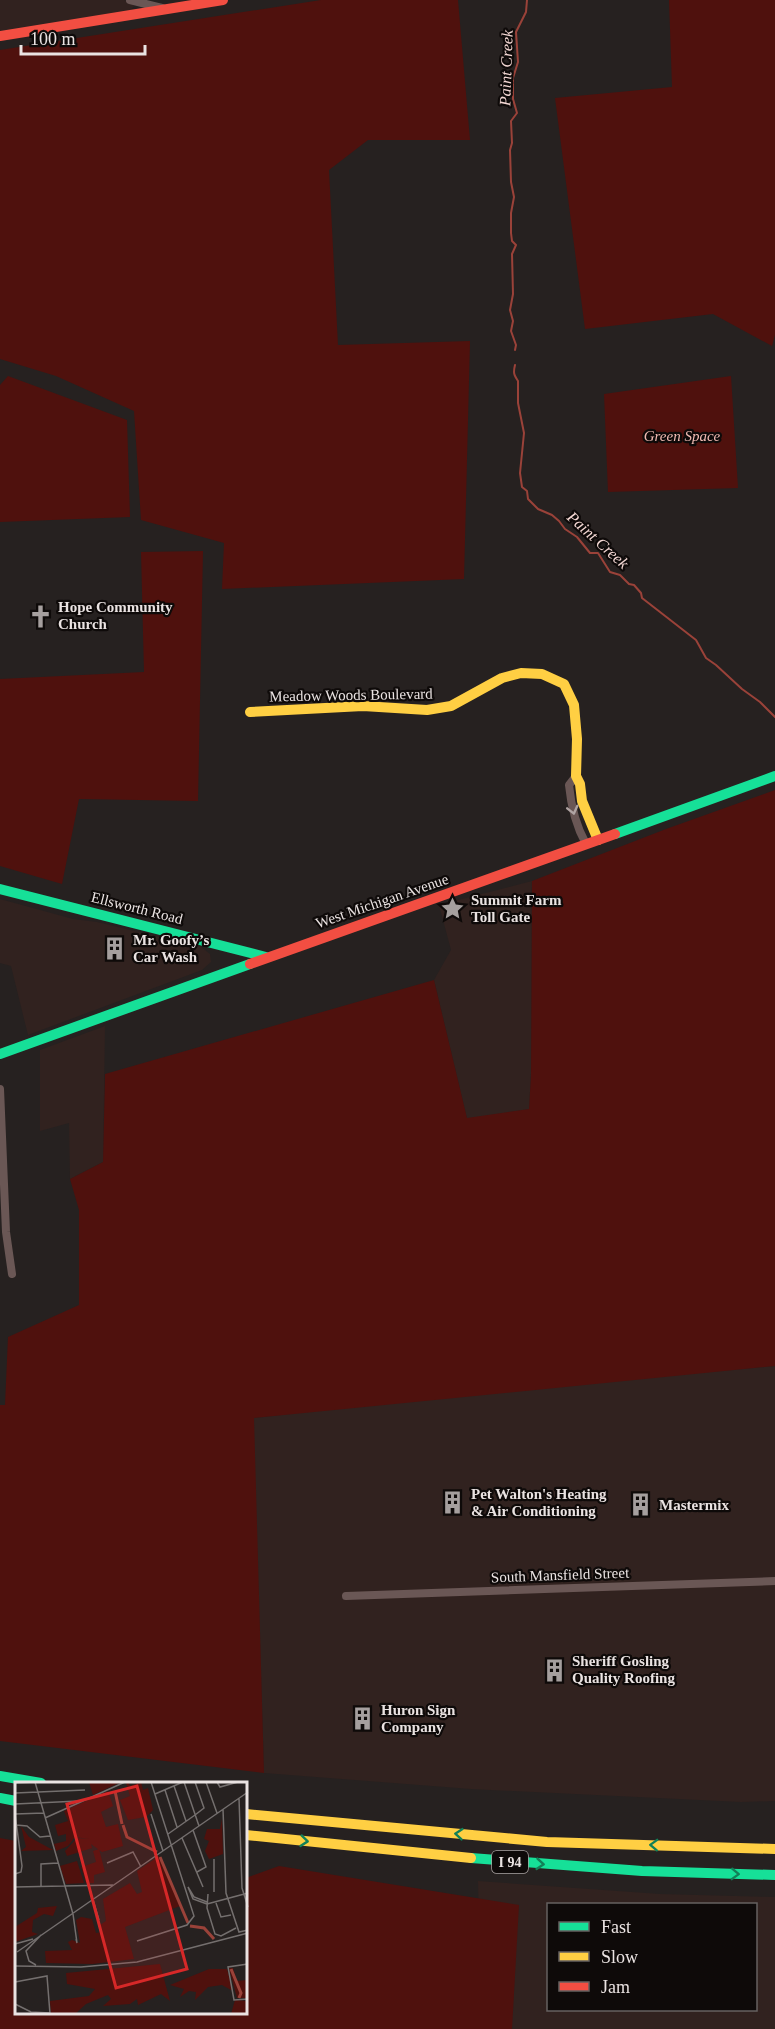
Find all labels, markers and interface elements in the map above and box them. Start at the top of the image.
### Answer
scale bar [21,18,146,56]
text: 100 m [30,29,76,49]
water label: Paint Creek [496,29,516,107]
park label: Green Space [644,428,721,444]
water label: Paint Creek [563,507,633,572]
place label: Hope Community Church [58,599,173,632]
church icon: Hope Community Church [27,603,53,629]
street label: Meadow Woods Boulevard [269,686,433,704]
one-way arrow [566,805,579,815]
street label: West Michigan Avenue [314,871,451,931]
street label: Ellsworth Road [90,889,185,927]
place label: Summit Farm Toll Gate [471,892,562,925]
place icon: Summit Farm Toll Gate [440,896,466,922]
place label: Mr. Goofy’s Car Wash [133,932,210,965]
building icon: Mr. Goofy’s Car Wash [102,936,128,962]
place label: Pet Walton's Heating & Air Conditioning [471,1486,607,1519]
building icon: Pet Walton's Heating & Air Conditioning [440,1490,466,1516]
building icon: Mastermix [628,1492,654,1518]
place label: Mastermix [659,1497,729,1513]
street label: South Mansfield Street [491,1565,630,1585]
place label: Sheriff Gosling Quality Roofing [572,1653,675,1686]
building icon: Sheriff Gosling Quality Roofing [541,1657,567,1683]
place label: Huron Sign Company [381,1702,456,1735]
building icon: Huron Sign Company [350,1706,376,1732]
inset map [15,1782,248,2014]
one-way arrow [454,1828,463,1841]
one-way arrow [300,1835,309,1847]
one-way arrow [649,1839,658,1852]
road number: I 94 [492,1851,528,1873]
one-way arrow [535,1857,545,1870]
one-way arrow [730,1868,739,1881]
legend [547,1903,757,2011]
text: Fast [601,1917,631,1937]
text: Slow [601,1947,638,1967]
text: Jam [601,1977,630,1997]

